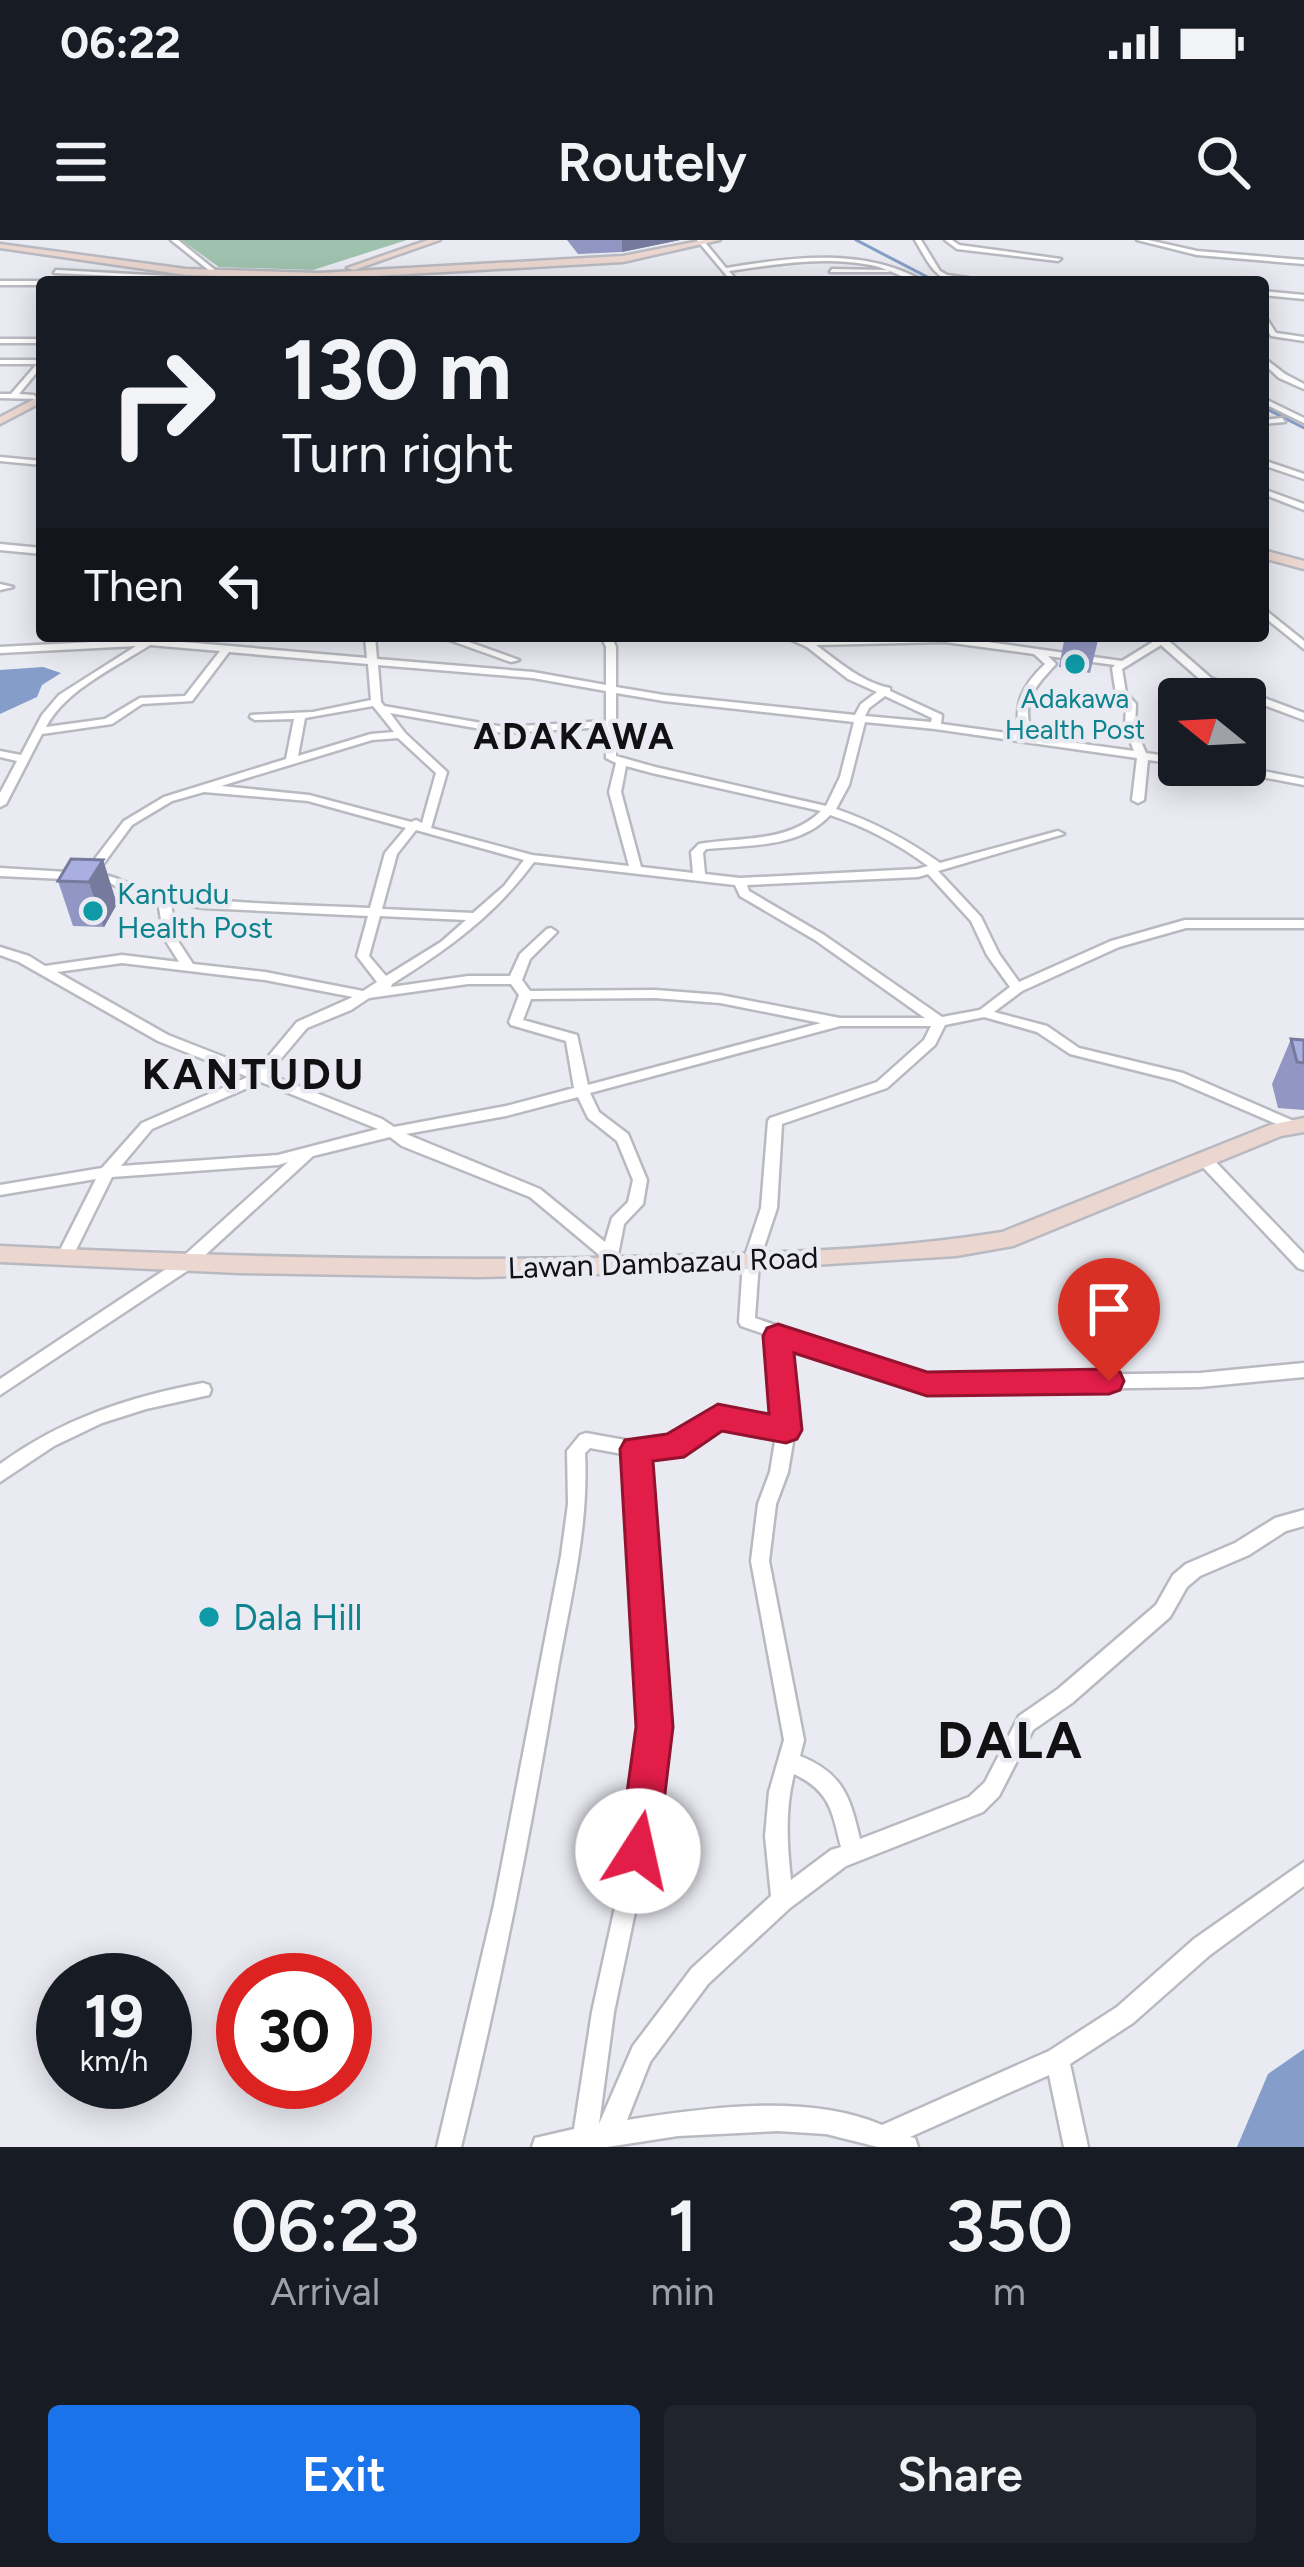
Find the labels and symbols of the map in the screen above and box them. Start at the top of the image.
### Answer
marker: Adakawa Health Post [1062,651,1088,677]
north arrow [1158,678,1266,786]
place label: Adakawa Health Post [1005,682,1145,746]
district label: ADAKAWA [473,715,677,758]
place label: Kantudu Health Post [117,875,273,946]
marker: Kantudu Health Post [80,898,106,924]
district label: KANTUDU [142,1049,366,1100]
street label: Lawan Dambazau Road [507,1239,819,1286]
pin [1058,1258,1160,1381]
place label: Dala Hill [233,1596,363,1639]
marker: Dala Hill [196,1604,222,1630]
district label: DALA [937,1710,1085,1771]
position arrow [575,1788,701,1914]
speed limit sign: 30 [216,1953,372,2109]

